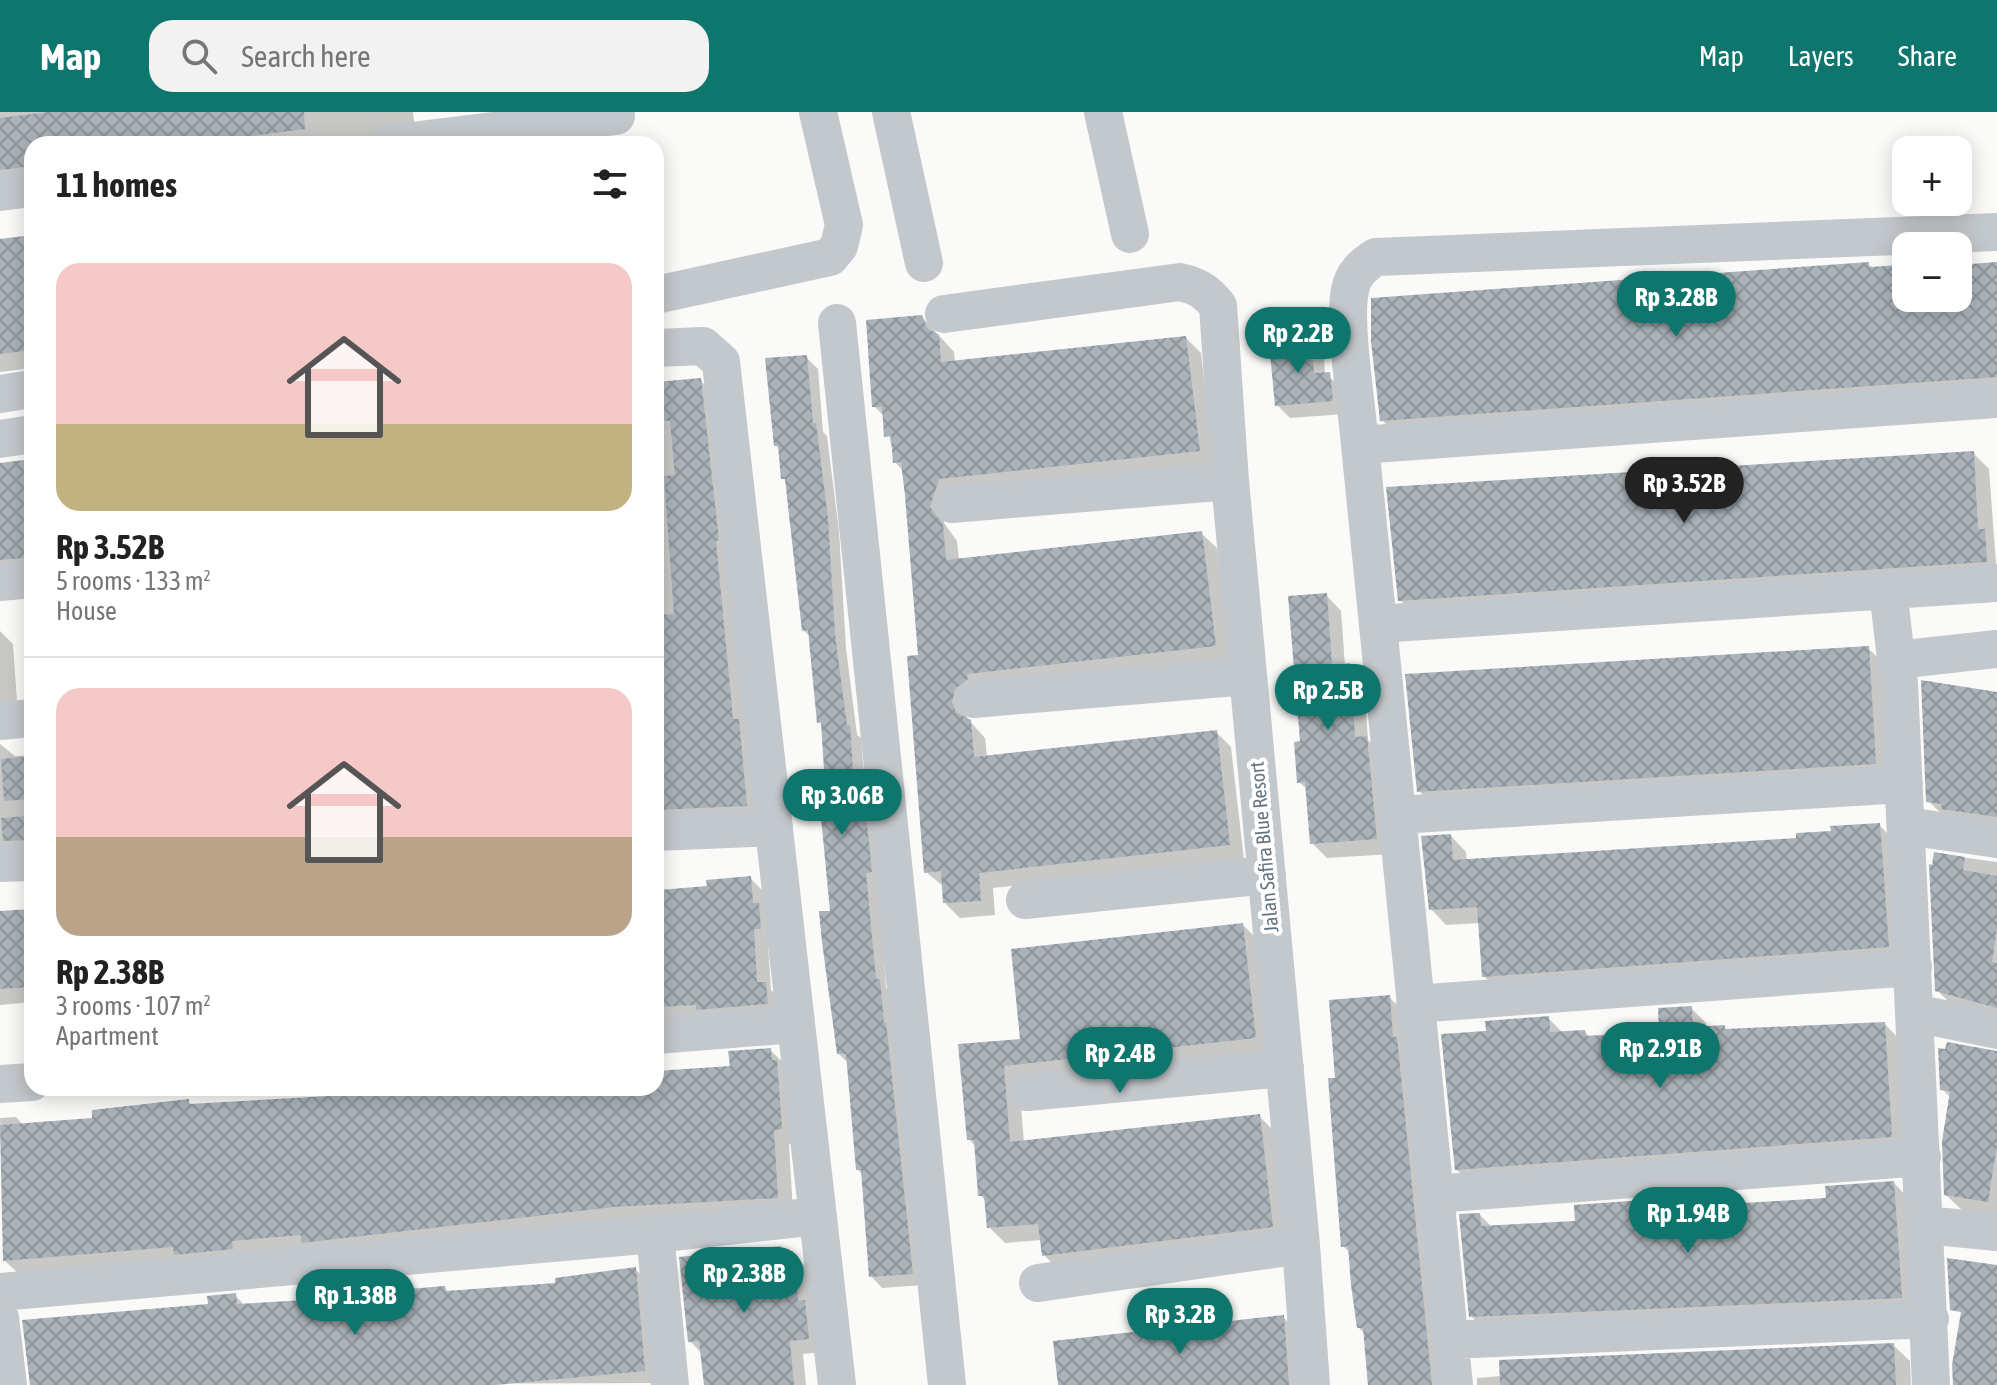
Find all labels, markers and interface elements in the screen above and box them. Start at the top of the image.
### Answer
search box [149,20,709,92]
icon: search [177,34,221,78]
text: Map [40,35,101,78]
text: Search here [241,39,371,73]
text: Map [1699,40,1744,72]
text: Layers [1788,40,1854,72]
text: Share [1898,40,1957,72]
map controls [1892,136,1972,312]
button: + [1892,136,1972,216]
icon: filters [588,162,632,206]
text: 11 homes [56,165,177,204]
button: − [1892,232,1972,312]
pin: Rp 3.28B [1593,271,1759,339]
text: Rp 3.28B [1635,282,1717,312]
pin: Rp 2.2B [1224,307,1372,375]
icon: home [272,315,416,459]
text: Rp 2.2B [1263,318,1333,348]
pin: Rp 3.52B [1601,457,1767,525]
text: Rp 3.52B [1643,468,1725,498]
text: Rp 3.52B [56,527,164,566]
text: 5 rooms · 133 m² [56,566,211,596]
text: House [56,596,117,626]
pin: Rp 2.5B [1254,664,1402,732]
text: Rp 2.5B [1293,675,1363,705]
icon: home [272,740,416,884]
street label: Jalan Safira Blue Resort [1245,760,1282,933]
pin: Rp 3.06B [759,769,925,837]
text: Rp 3.06B [801,780,883,810]
text: Rp 2.38B [56,952,164,991]
text: 3 rooms · 107 m² [56,991,211,1021]
text: Apartment [56,1021,159,1051]
pin: Rp 2.91B [1577,1022,1743,1090]
pin: Rp 2.4B [1046,1027,1194,1095]
text: Rp 2.91B [1619,1033,1701,1063]
text: Rp 2.4B [1085,1038,1155,1068]
pin: Rp 1.94B [1605,1187,1771,1255]
text: Rp 1.94B [1647,1198,1729,1228]
pin: Rp 2.38B [661,1247,827,1315]
text: Rp 2.38B [703,1258,785,1288]
pin: Rp 1.38B [272,1269,438,1337]
text: Rp 1.38B [314,1280,396,1310]
pin: Rp 3.2B [1106,1288,1254,1356]
text: Rp 3.2B [1145,1299,1215,1329]

